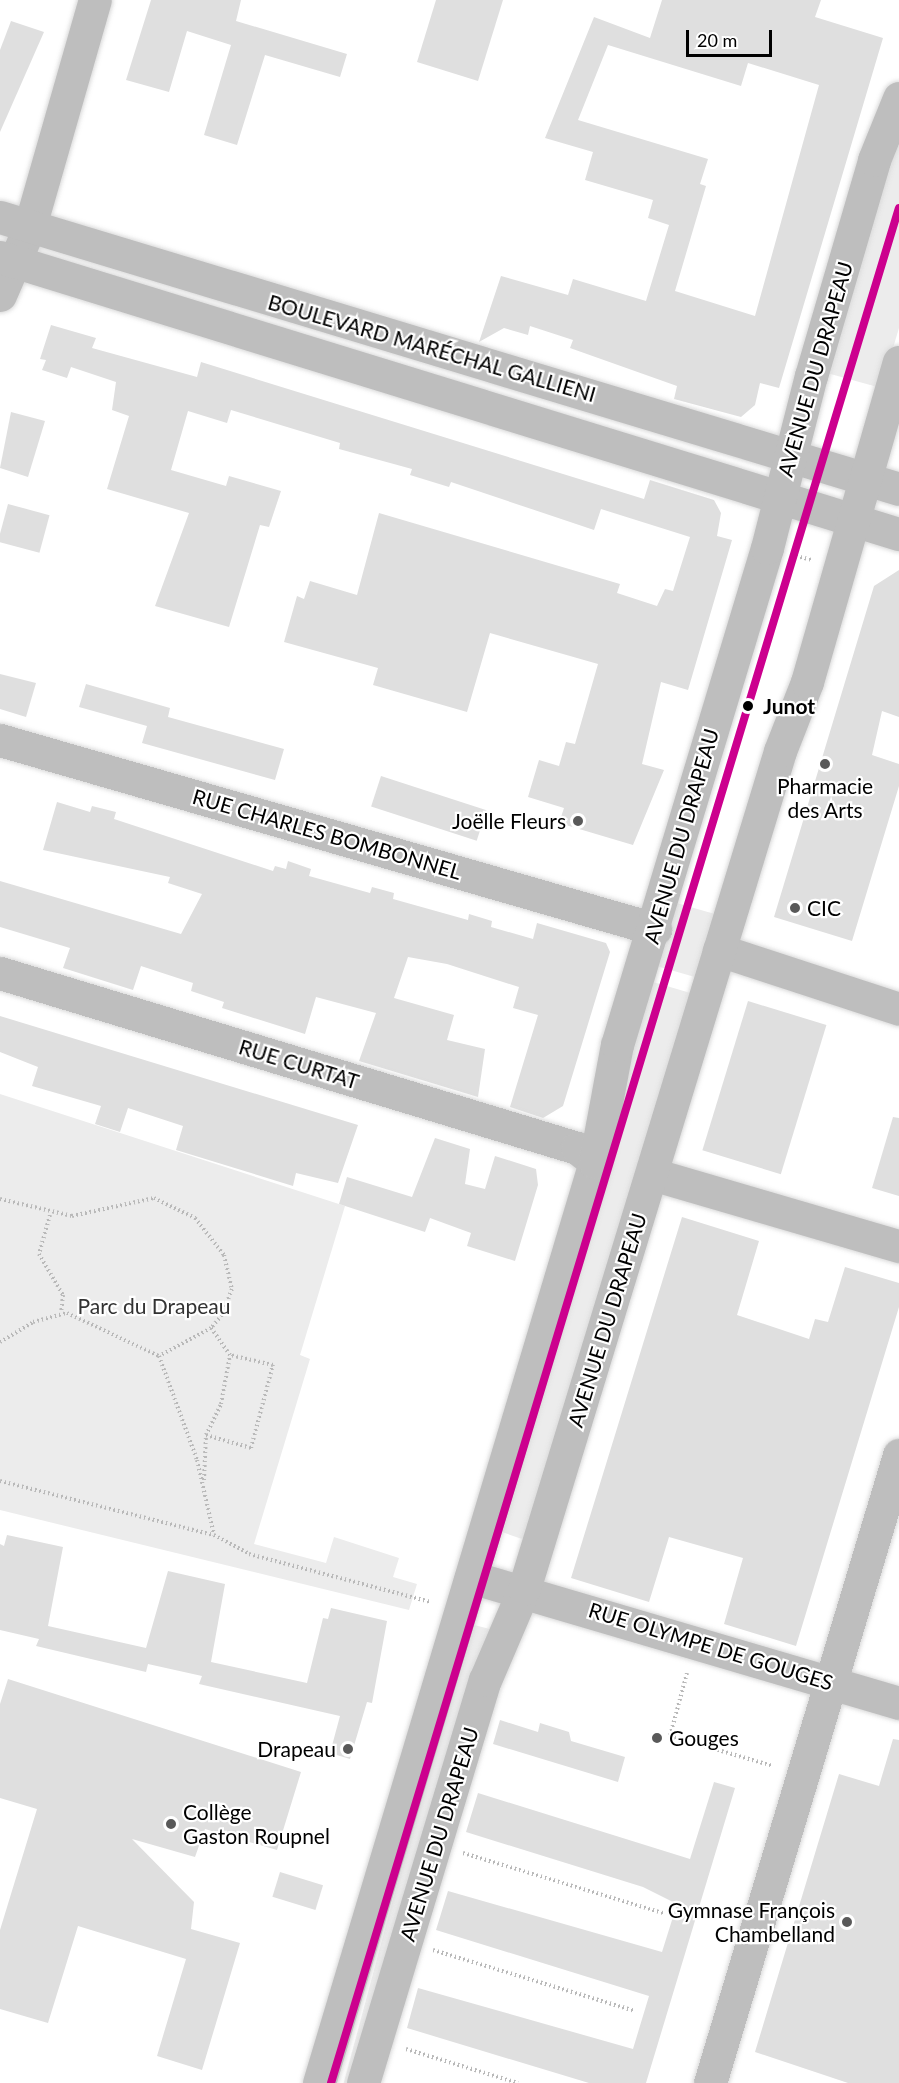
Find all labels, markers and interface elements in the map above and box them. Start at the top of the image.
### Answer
scale bar [689,18,774,56]
text: 20 m [697,29,737,51]
street label: AVENUE DU DRAPEAU [772,259,858,479]
street label: BOULEVARD MARÉCHAL GALLIENI [265,289,599,407]
place label: Junot [763,693,815,719]
marker: Junot [738,696,758,716]
street label: AVENUE DU DRAPEAU [638,726,724,946]
marker: Pharmacie des Arts [818,757,832,771]
place label: Pharmacie des Arts [777,773,873,823]
street label: RUE CHARLES BOMBONNEL [190,784,464,884]
place label: Joëlle Fleurs [452,808,566,834]
marker: Joëlle Fleurs [571,814,585,828]
place label: CIC [807,895,841,921]
marker: CIC [788,901,802,915]
street label: RUE CURTAT [236,1034,362,1094]
street label: AVENUE DU DRAPEAU [562,1210,652,1430]
park label: Parc du Drapeau [78,1293,230,1319]
street label: RUE OLYMPE DE GOUGES [586,1597,836,1695]
street label: AVENUE DU DRAPEAU [394,1724,484,1944]
place label: Gouges [669,1725,739,1751]
marker: Gouges [650,1731,664,1745]
place label: Drapeau [257,1736,336,1762]
marker: Drapeau [341,1742,355,1756]
place label: Collège Gaston Roupnel [183,1799,330,1849]
marker: Collège Gaston Roupnel [164,1817,178,1831]
place label: Gymnase François Chambelland [668,1897,835,1947]
marker: Gymnase François Chambelland [840,1915,854,1929]

